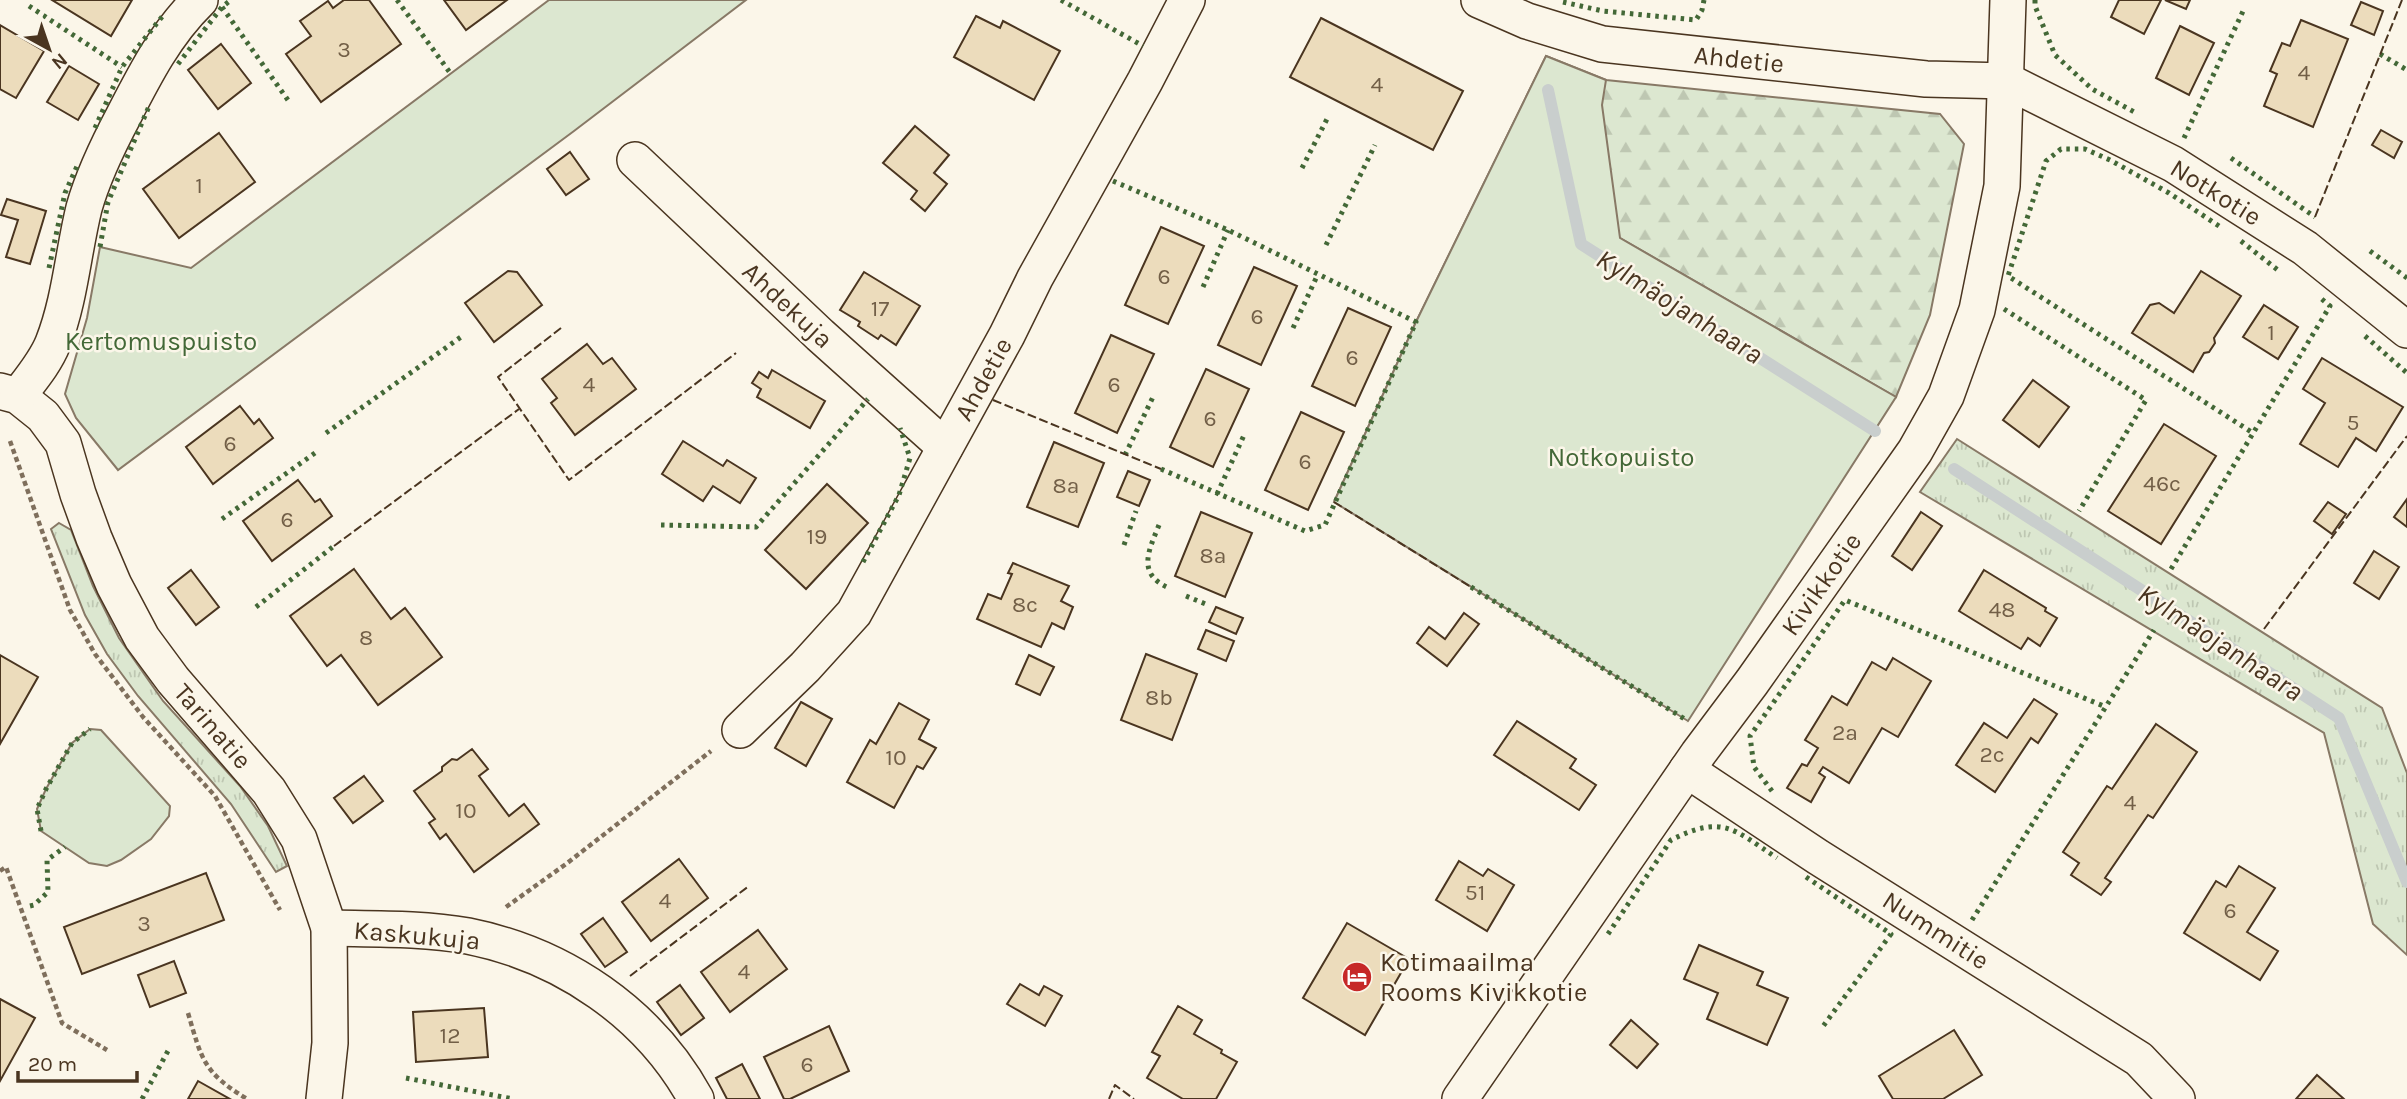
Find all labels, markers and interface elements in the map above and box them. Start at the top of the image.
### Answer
north arrow [14,14,84,84]
house number: 3 [337,36,351,63]
street label: Ahdetie [1692,39,1785,80]
text: N [47,48,72,74]
house number: 4 [2298,59,2311,86]
house number: 4 [1371,71,1384,98]
street label: Notkotie [2164,152,2267,232]
house number: 1 [195,172,203,199]
water label: Kylmäojanhaara [1590,242,1769,371]
street label: Ahdekuja [736,256,839,355]
house number: 6 [1157,263,1171,290]
house number: 17 [871,295,889,322]
house number: 6 [1250,303,1264,330]
house number: 1 [2267,319,2275,346]
park label: Kertomuspuisto [65,326,257,357]
street label: Ahdetie [948,332,1019,426]
house number: 6 [1345,344,1359,371]
house number: 4 [583,371,596,398]
house number: 6 [1107,371,1121,398]
house number: 6 [1203,405,1217,432]
house number: 5 [2347,409,2359,436]
house number: 6 [223,430,237,457]
park label: Notkopuisto [1548,442,1694,473]
house number: 6 [1298,448,1312,475]
house number: 46c [2143,470,2181,497]
house number: 8a [1053,472,1079,499]
house number: 6 [280,506,294,533]
house number: 19 [807,523,827,550]
street label: Kivikkotie [1775,527,1868,642]
house number: 8a [1200,542,1226,569]
water label: Kylmäojanhaara [2132,577,2310,708]
house number: 8c [1012,591,1038,618]
house number: 48 [1989,596,2015,623]
house number: 8 [359,624,373,651]
street label: Tarinatie [167,677,258,775]
house number: 8b [1145,684,1173,711]
house number: 2a [1832,719,1858,746]
house number: 2c [1979,741,2005,768]
house number: 10 [885,744,907,771]
house number: 4 [2124,789,2137,816]
house number: 10 [455,797,477,824]
house number: 51 [1465,879,1485,906]
street label: Nummitie [1877,885,1995,976]
house number: 4 [659,887,672,914]
house number: 6 [2223,897,2237,924]
house number: 3 [137,910,151,937]
street label: Kaskukuja [352,915,482,956]
place label: Kotimaailma Rooms Kivikkotie [1380,947,1587,1008]
house number: 4 [738,958,751,985]
hotel icon: Kotimaailma Rooms Kivikkotie [1340,960,1374,994]
house number: 12 [440,1022,460,1049]
scale bar [18,1040,136,1084]
house number: 6 [800,1051,814,1078]
text: 20 m [28,1052,77,1076]

